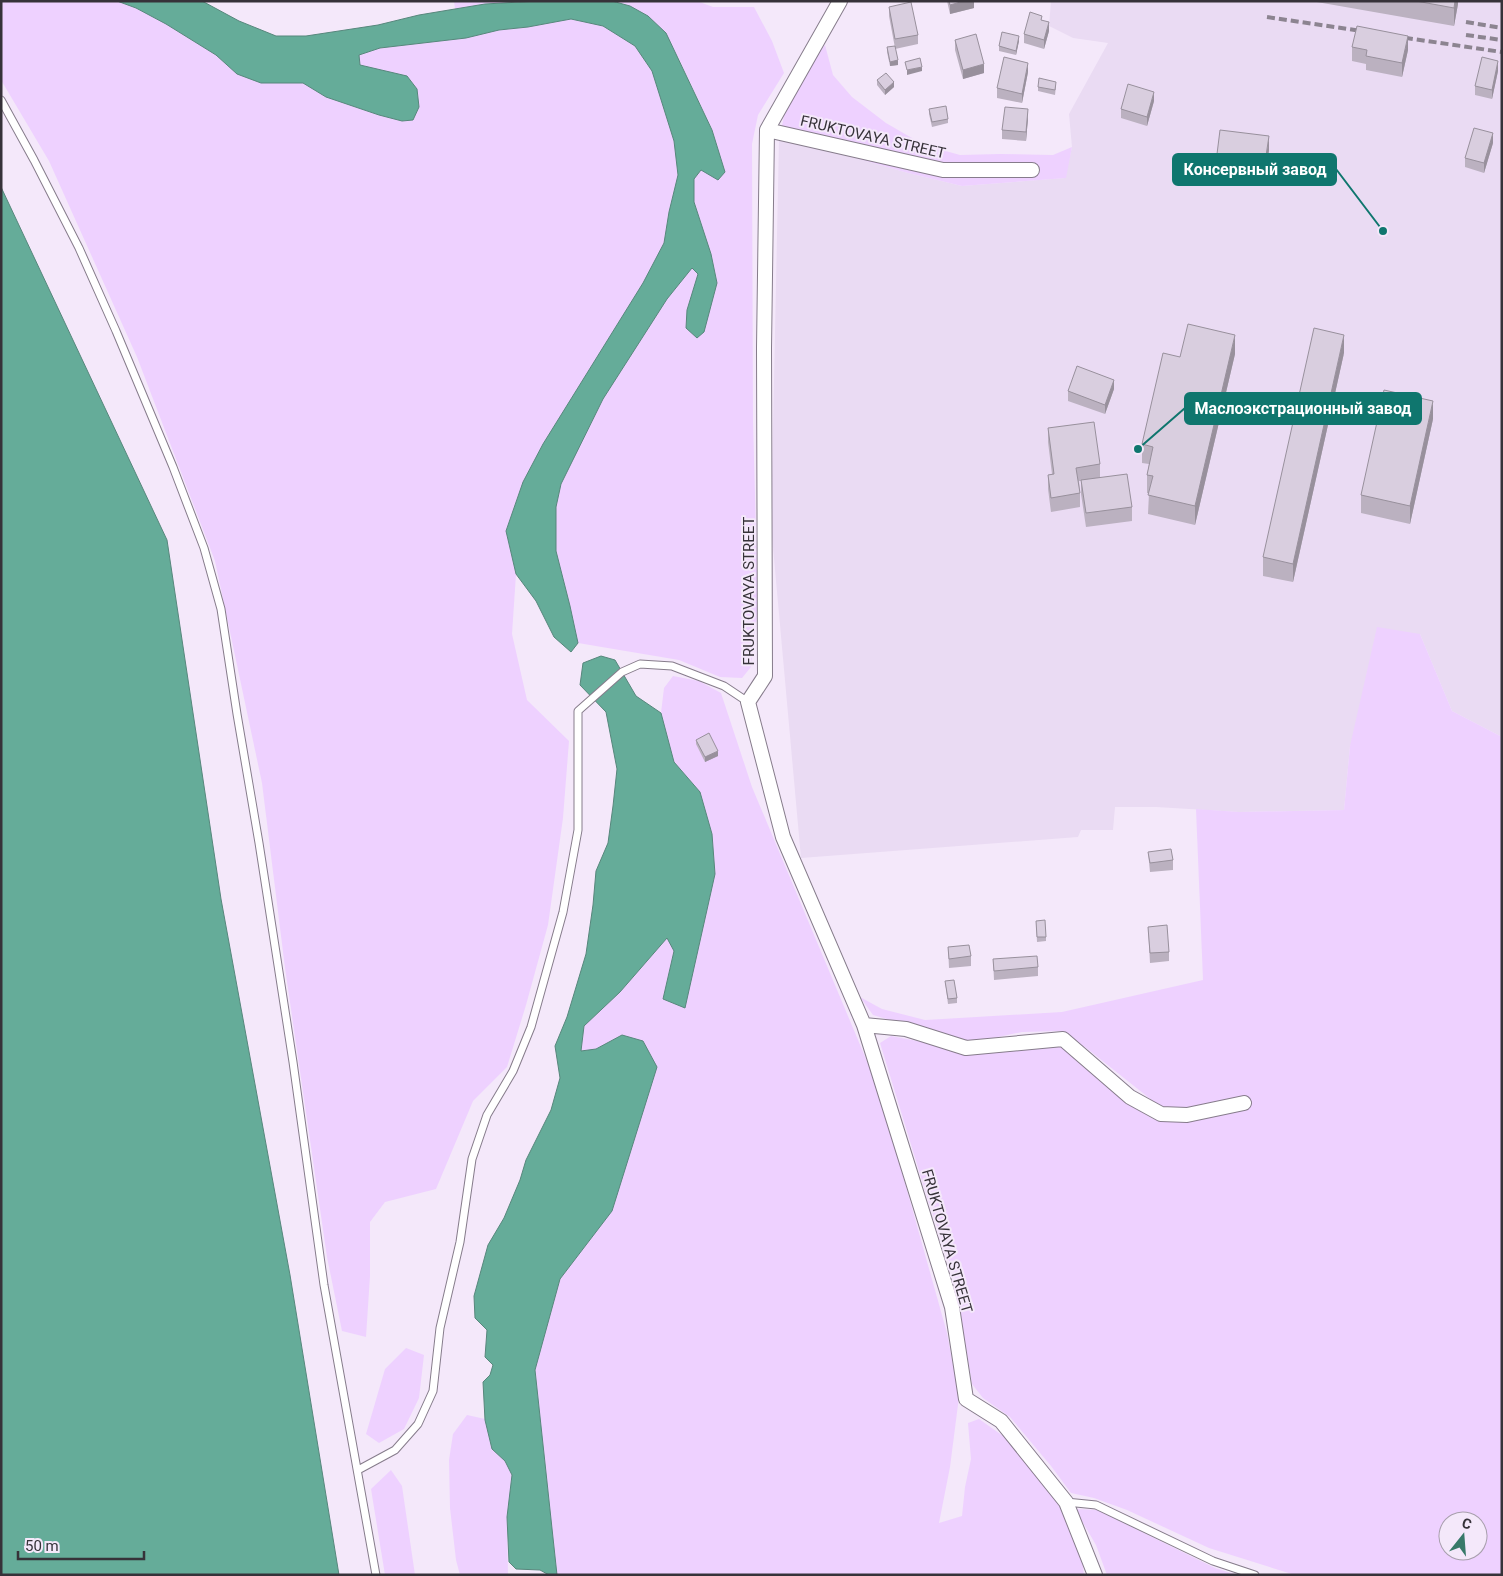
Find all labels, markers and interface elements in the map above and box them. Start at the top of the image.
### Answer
street label: FRUKTOVAYA STREET [799,111,948,163]
callout: Консервный завод [1173,154,1336,185]
text: Консервный завод [1184,160,1326,179]
callout: Маслоэкстрационный завод [1185,393,1421,424]
text: Маслоэкстрационный завод [1195,399,1411,418]
street label: FRUKTOVAYA STREET [740,517,758,665]
street label: FRUKTOVAYA STREET [918,1167,976,1315]
north arrow [1438,1511,1488,1561]
text: С [1460,1515,1474,1533]
scale bar [18,1528,144,1560]
text: 50 m [25,1537,59,1555]

